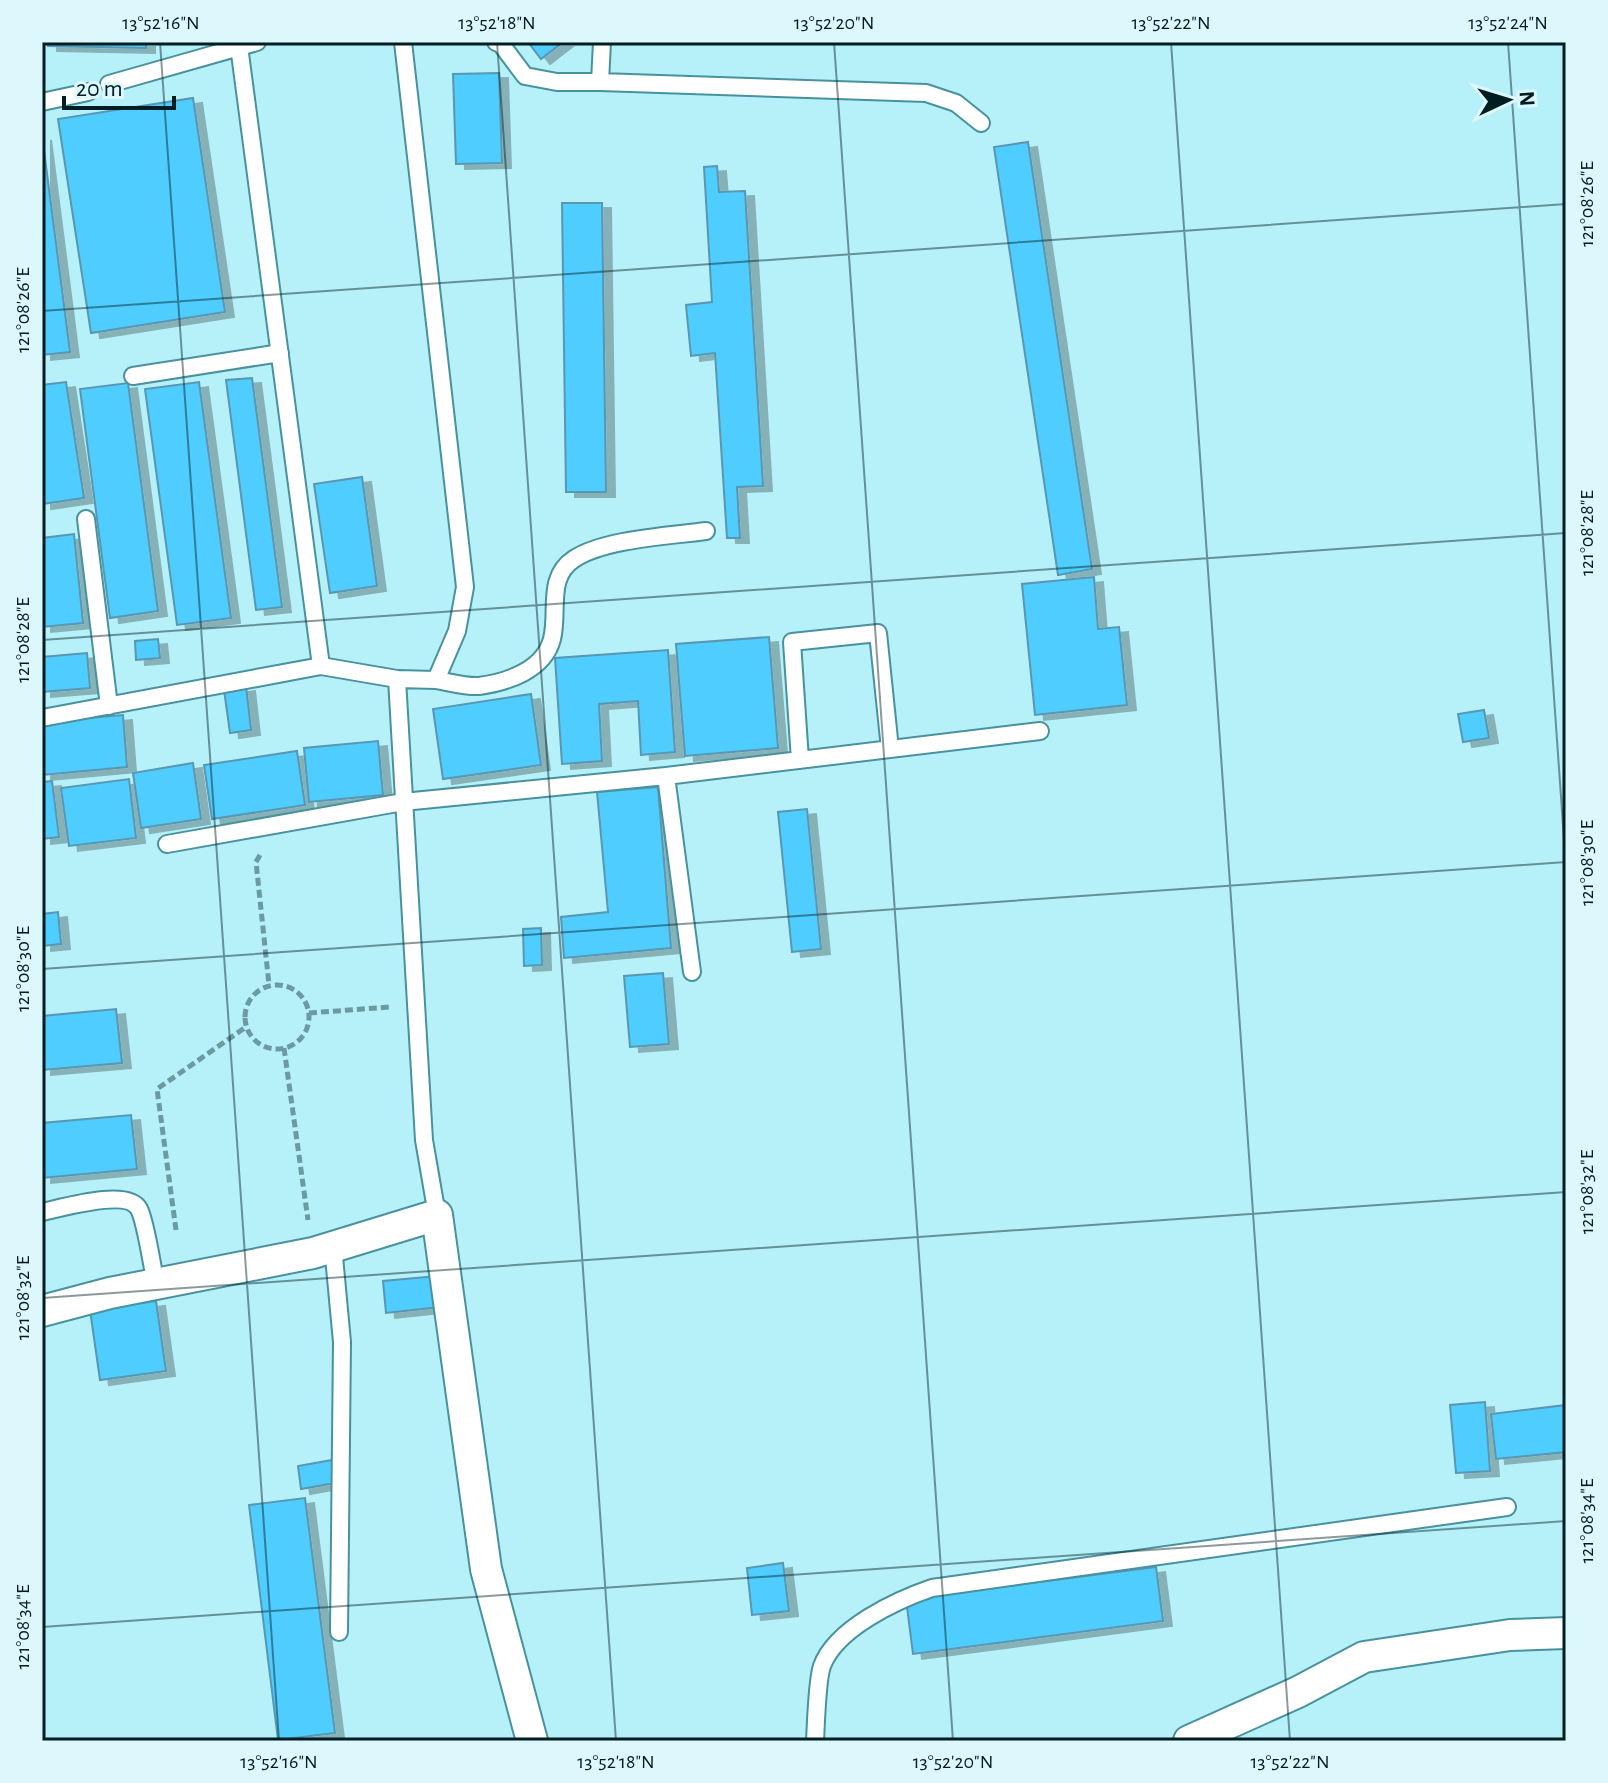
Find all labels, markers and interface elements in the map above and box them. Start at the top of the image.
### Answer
text: 13°52'16"N [122,13,200,33]
text: 13°52'18"N [458,13,536,33]
text: 13°52'20"N [794,13,874,33]
text: 13°52'22"N [1131,13,1211,33]
text: 13°52'24"N [1468,13,1548,33]
scale bar [64,60,174,110]
north arrow [1468,60,1548,140]
text: 20 m [76,77,123,101]
text: N [1515,90,1538,107]
text: 121°08'26"E [1577,161,1597,247]
text: 121°08'26"E [13,267,33,353]
text: 121°08'28"E [1577,490,1597,576]
text: 121°08'28"E [13,597,33,683]
text: 121°08'30"E [1577,820,1597,906]
text: 121°08'30"E [13,926,33,1012]
text: 121°08'32"E [1577,1149,1597,1234]
text: 121°08'32"E [13,1255,33,1340]
text: 121°08'34"E [1577,1478,1597,1564]
text: 121°08'34"E [13,1584,33,1670]
text: 13°52'16"N [240,1752,318,1772]
text: 13°52'18"N [577,1752,655,1772]
text: 13°52'20"N [913,1752,993,1772]
text: 13°52'22"N [1250,1752,1330,1772]

